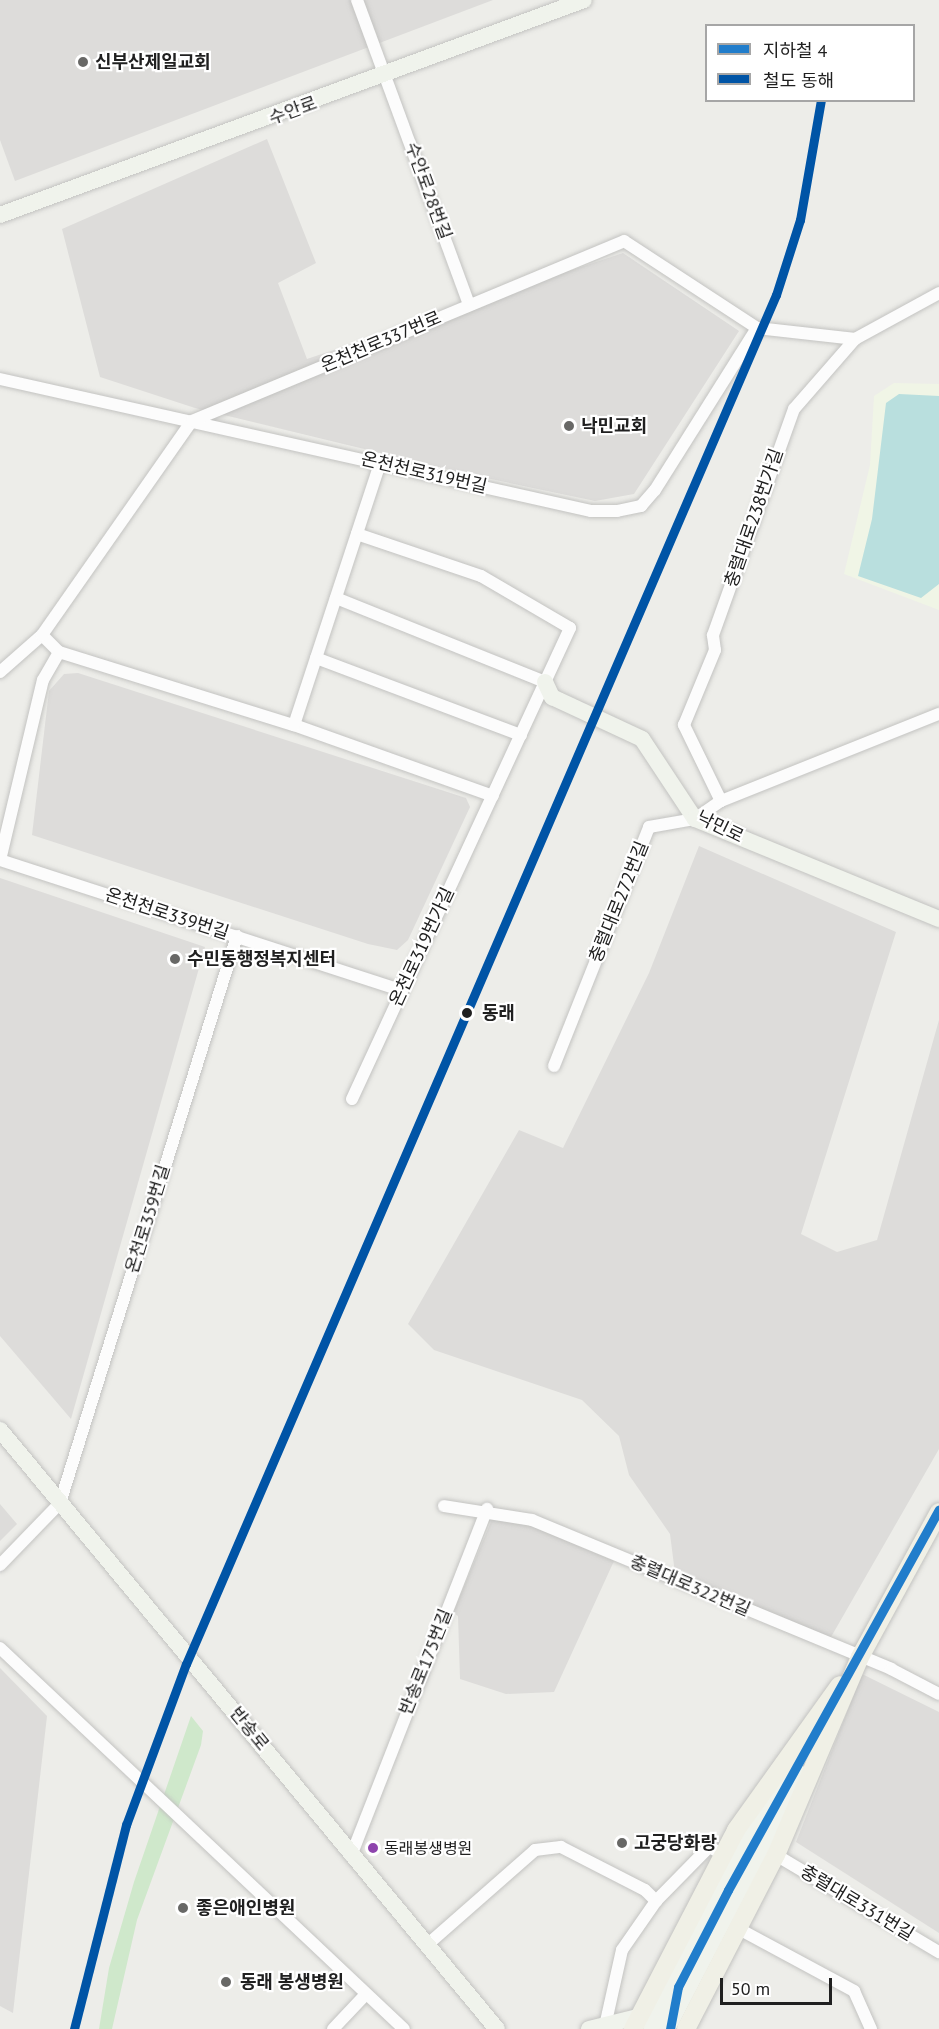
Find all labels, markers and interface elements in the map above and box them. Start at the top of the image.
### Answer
legend [705,24,915,102]
text: 지하철 4 [763,39,827,62]
place label: 신부산제일교회 [95,51,211,73]
marker: 신부산제일교회 [76,55,90,69]
text: 철도 동해 [763,69,834,92]
street label: 수안로 [266,92,320,130]
street label: 수안로28번길 [400,139,456,243]
street label: 온천천로337번로 [318,307,444,377]
place label: 낙민교회 [581,415,647,437]
marker: 낙민교회 [562,419,576,433]
street label: 충렬대로238번가길 [720,446,788,590]
street label: 온천천로319번길 [359,448,489,498]
street label: 낙민로 [693,806,747,848]
street label: 충렬대로272번길 [585,838,653,966]
street label: 온천천로339번길 [102,884,232,944]
street label: 온천로319번가길 [385,884,459,1010]
place label: 수민동행정복지센터 [187,948,336,970]
marker: 수민동행정복지센터 [168,952,182,966]
place label: 동래 [482,1002,515,1024]
marker: 동래 [457,1003,477,1023]
street label: 온천로359번길 [121,1162,175,1276]
street label: 충렬대로322번길 [627,1551,753,1621]
street label: 반송로175번길 [395,1606,457,1718]
street label: 반송로 [225,1703,273,1755]
place label: 고궁당화랑 [634,1832,717,1854]
marker: 고궁당화랑 [615,1836,629,1850]
place label: 동래봉생병원 [384,1838,472,1858]
marker: 동래봉생병원 [367,1842,379,1854]
street label: 충렬대로331번길 [796,1861,918,1945]
place label: 좋은애인병원 [196,1897,295,1919]
marker: 좋은애인병원 [174,1899,192,1917]
scale bar [723,1966,836,2004]
place label: 동래 봉생병원 [240,1971,344,1993]
marker: 동래 봉생병원 [217,1973,235,1991]
text: 50 m [731,1977,770,2000]

